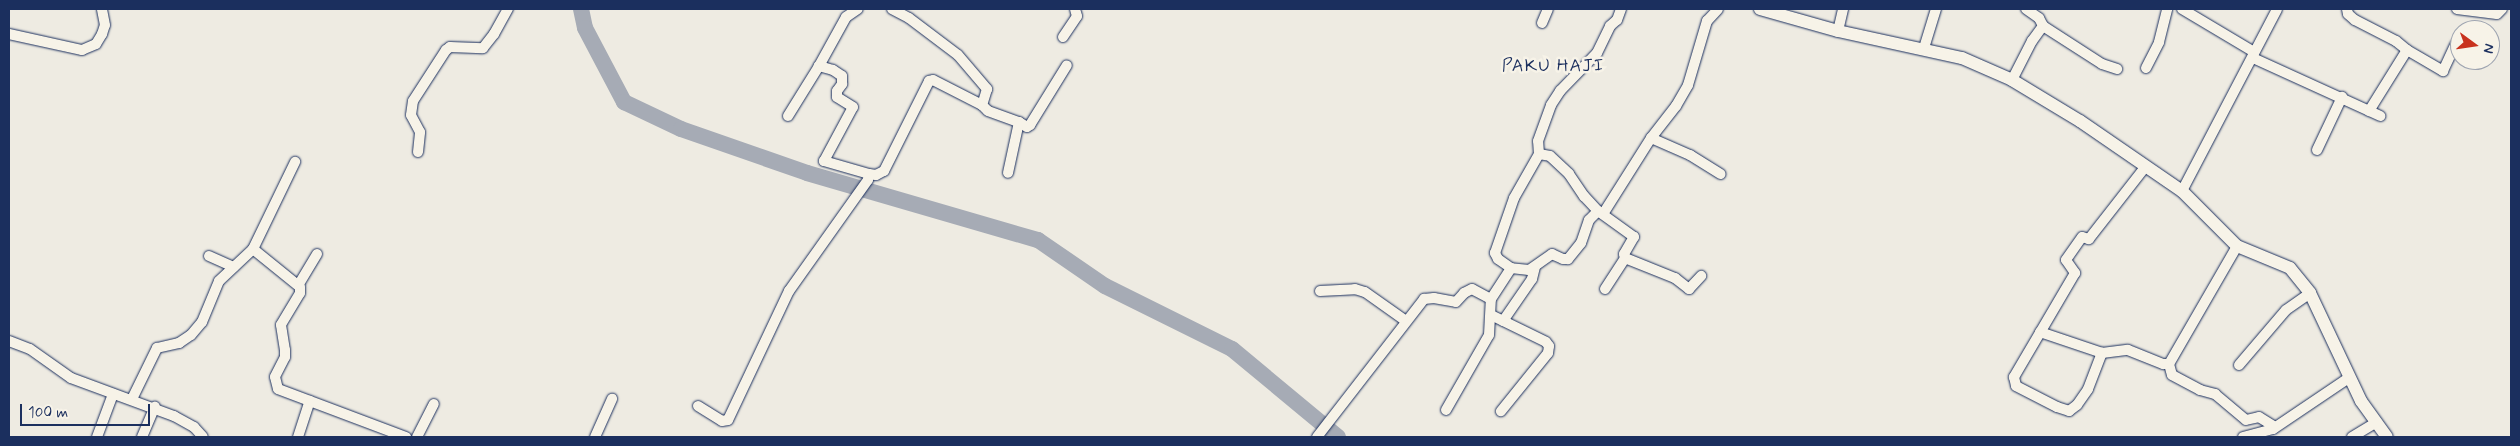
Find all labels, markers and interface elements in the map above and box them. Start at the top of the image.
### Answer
north arrow [2450,20,2500,70]
text: N [2479,42,2498,55]
district label: PAKU HAJI [1501,55,1605,77]
scale bar [22,394,152,426]
text: 100 m [28,403,68,423]

